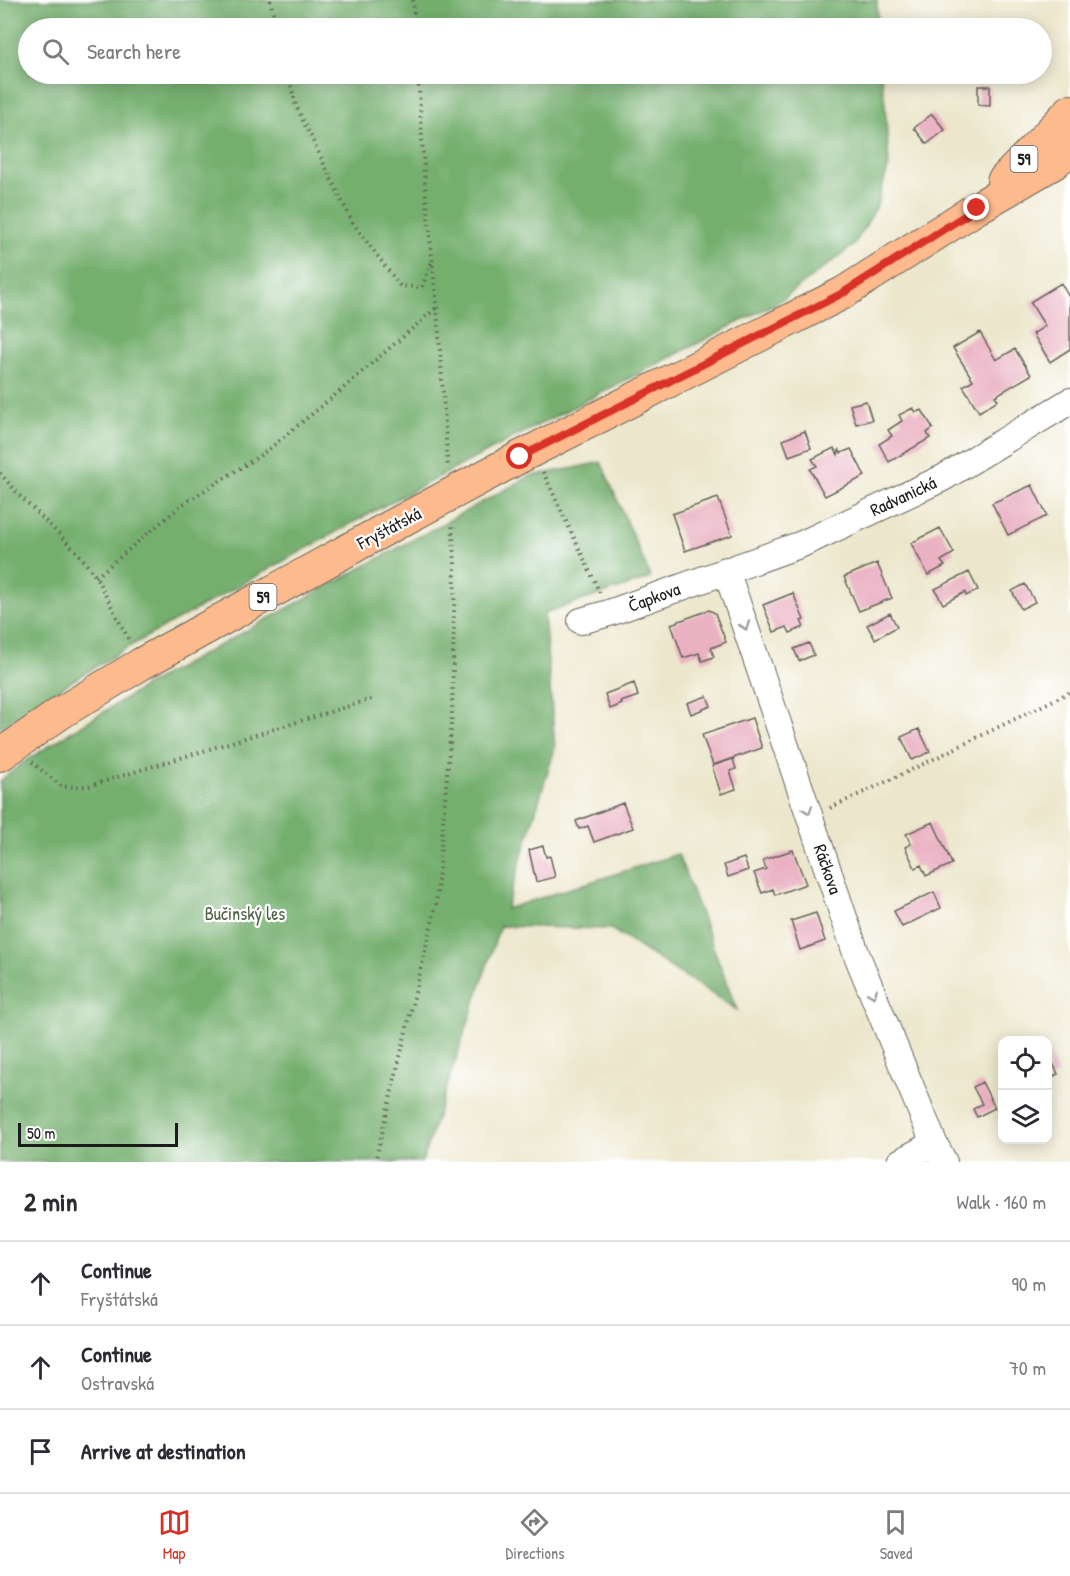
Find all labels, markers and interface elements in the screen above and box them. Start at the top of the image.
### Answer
search box [18,18,1052,84]
icon: search [39,35,72,68]
text: Search here [87,36,181,66]
road number: 59 [1010,146,1038,172]
route end [963,194,989,220]
route start [506,443,532,469]
street label: Radvanická [866,470,940,522]
street label: Fryštátská [352,501,425,556]
street label: Čapkova [625,576,683,618]
road number: 59 [250,584,276,610]
one-way arrow [738,620,750,631]
one-way arrow [801,804,813,815]
street label: Ráčkova [808,841,848,897]
park label: Bučinský les [205,901,285,926]
one-way arrow [866,988,878,999]
map controls [998,1036,1052,1144]
button: locate [998,1036,1052,1090]
button: layers [998,1090,1052,1144]
scale bar [18,1120,178,1148]
text: 50 m [27,1122,56,1144]
text: 2 min [24,1184,77,1219]
text: Walk · 160 m [957,1188,1046,1215]
text: Continue [81,1255,152,1285]
icon: ahead [24,1267,57,1300]
text: 90 m [1012,1270,1046,1297]
text: Fryštátská [81,1285,158,1312]
text: Continue [81,1339,152,1369]
icon: ahead [24,1351,57,1384]
text: 70 m [1009,1354,1046,1381]
text: Ostravská [81,1369,154,1396]
icon: arrive [24,1435,57,1468]
text: Arrive at destination [81,1436,246,1466]
tab: Map [158,1506,191,1564]
tab: Directions [506,1506,564,1564]
tab: Saved [879,1506,912,1564]

